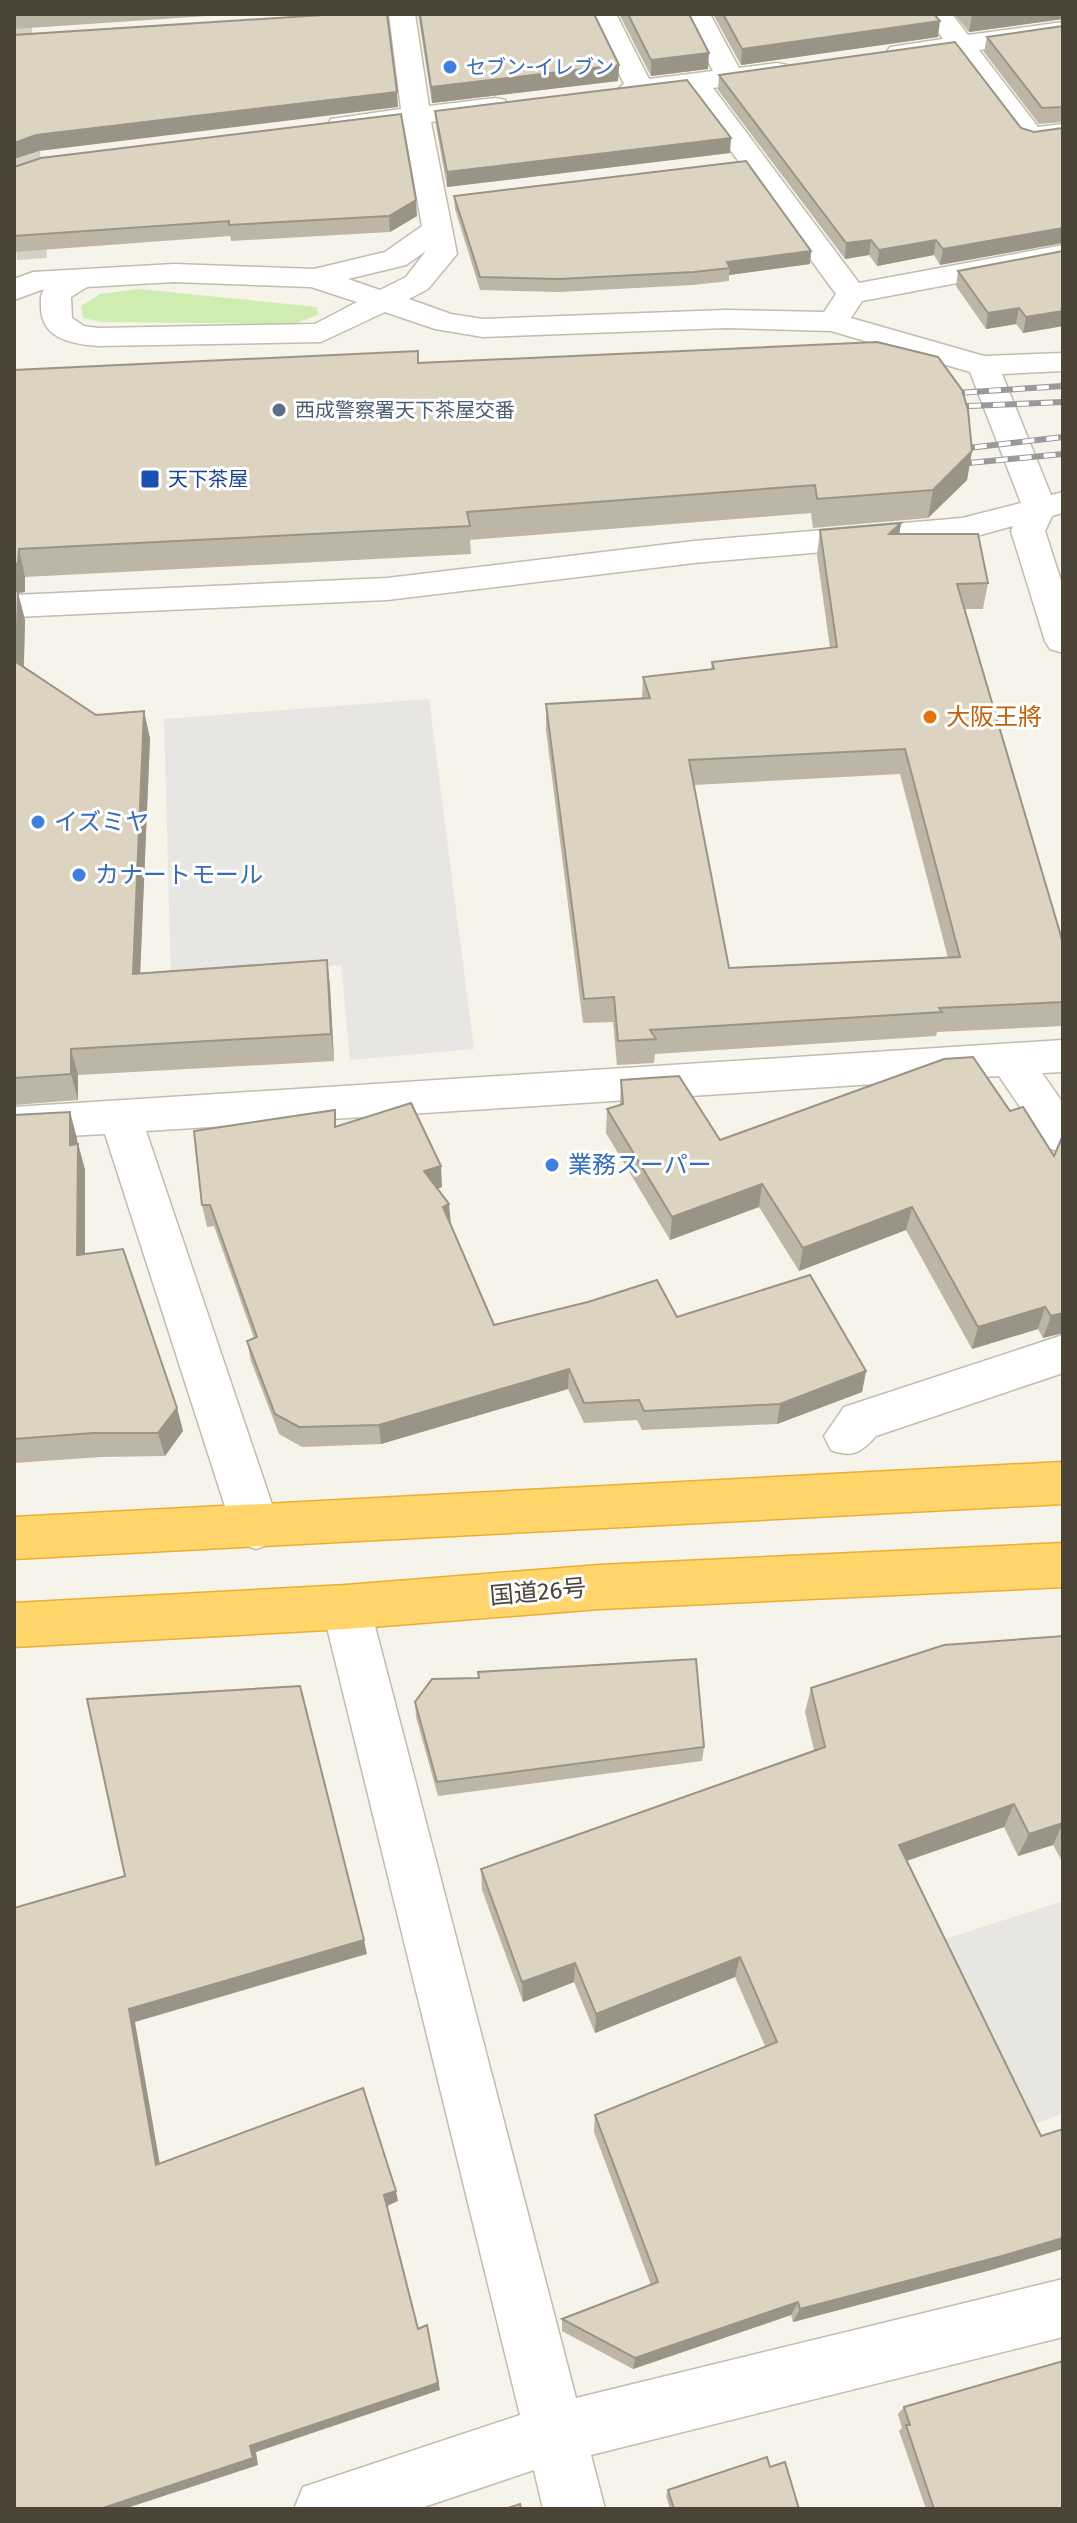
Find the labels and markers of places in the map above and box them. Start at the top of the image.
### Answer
place label: セブン-イレブン [466,55,614,79]
marker: セブン-イレブン [441,58,459,76]
place label: 西成警察署天下茶屋交番 [295,398,515,422]
marker: 西成警察署天下茶屋交番 [270,401,288,419]
place label: 天下茶屋 [168,467,248,491]
marker: 天下茶屋 [139,468,161,490]
place label: 大阪王將 [946,703,1042,731]
marker: 大阪王將 [921,708,939,726]
place label: イズミヤ [54,808,149,836]
marker: イズミヤ [29,813,47,831]
place label: カナートモール [95,861,263,889]
marker: カナートモール [70,866,88,884]
place label: 業務スーパー [568,1151,712,1179]
marker: 業務スーパー [543,1156,561,1174]

